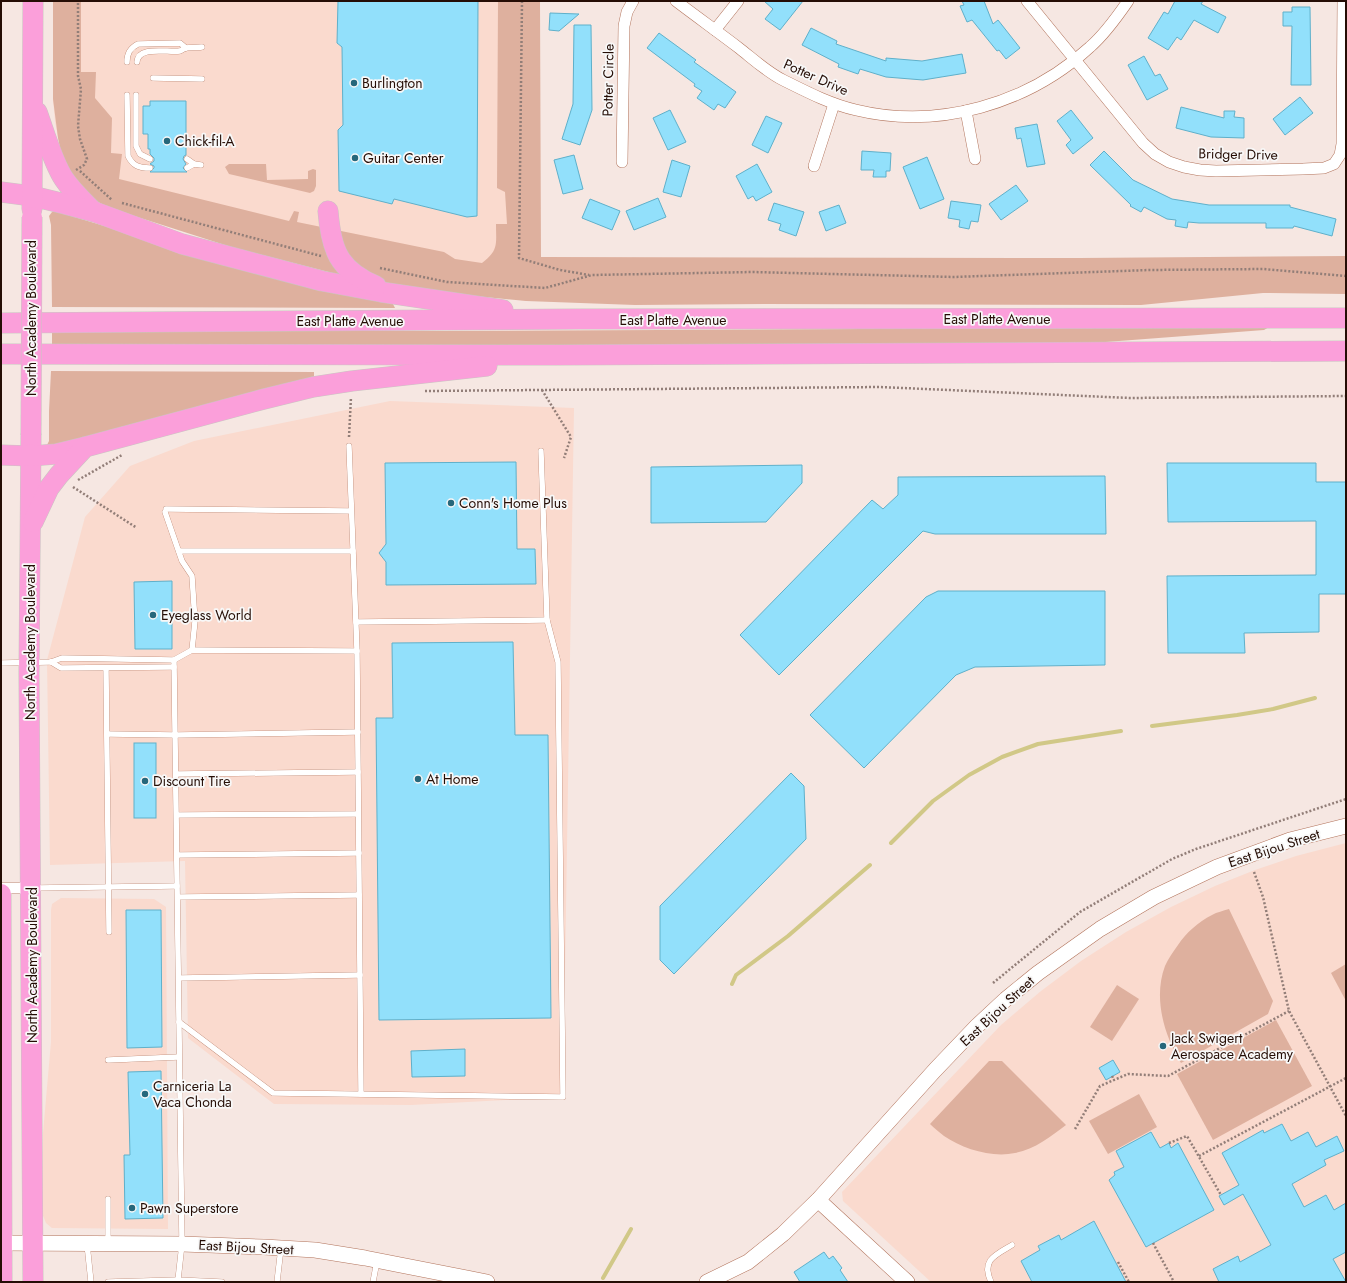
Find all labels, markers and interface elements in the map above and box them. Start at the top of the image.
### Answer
street label: Potter Circle [597,43,619,117]
street label: Potter Drive [780,54,852,100]
place label: Burlington [362,73,423,93]
marker: Burlington [349,78,359,88]
place label: Chick-fil-A [175,131,235,151]
marker: Chick-fil-A [162,136,172,146]
street label: Bridger Drive [1198,143,1278,165]
place label: Guitar Center [363,148,444,168]
marker: Guitar Center [350,153,360,163]
street label: North Academy Boulevard [21,240,41,396]
street label: East Platte Avenue [943,309,1051,329]
street label: East Platte Avenue [619,310,727,330]
street label: East Platte Avenue [296,311,404,331]
place label: Conn's Home Plus [459,493,567,513]
marker: Conn's Home Plus [446,498,456,508]
street label: North Academy Boulevard [20,564,40,720]
place label: Eyeglass World [161,605,252,625]
marker: Eyeglass World [148,610,158,620]
place label: At Home [426,769,479,789]
place label: Discount Tire [153,771,230,791]
marker: At Home [413,774,423,784]
marker: Discount Tire [140,776,150,786]
street label: East Bijou Street [1226,824,1323,872]
street label: North Academy Boulevard [22,887,42,1043]
street label: East Bijou Street [955,971,1039,1051]
place label: Jack Swigert Aerospace Academy [1169,1028,1294,1064]
marker: Jack Swigert Aerospace Academy [1158,1041,1168,1051]
place label: Carniceria La Vaca Chonda [153,1076,232,1112]
marker: Carniceria La Vaca Chonda [140,1089,150,1099]
place label: Pawn Superstore [140,1198,238,1218]
marker: Pawn Superstore [127,1203,137,1213]
street label: East Bijou Street [198,1235,295,1260]

